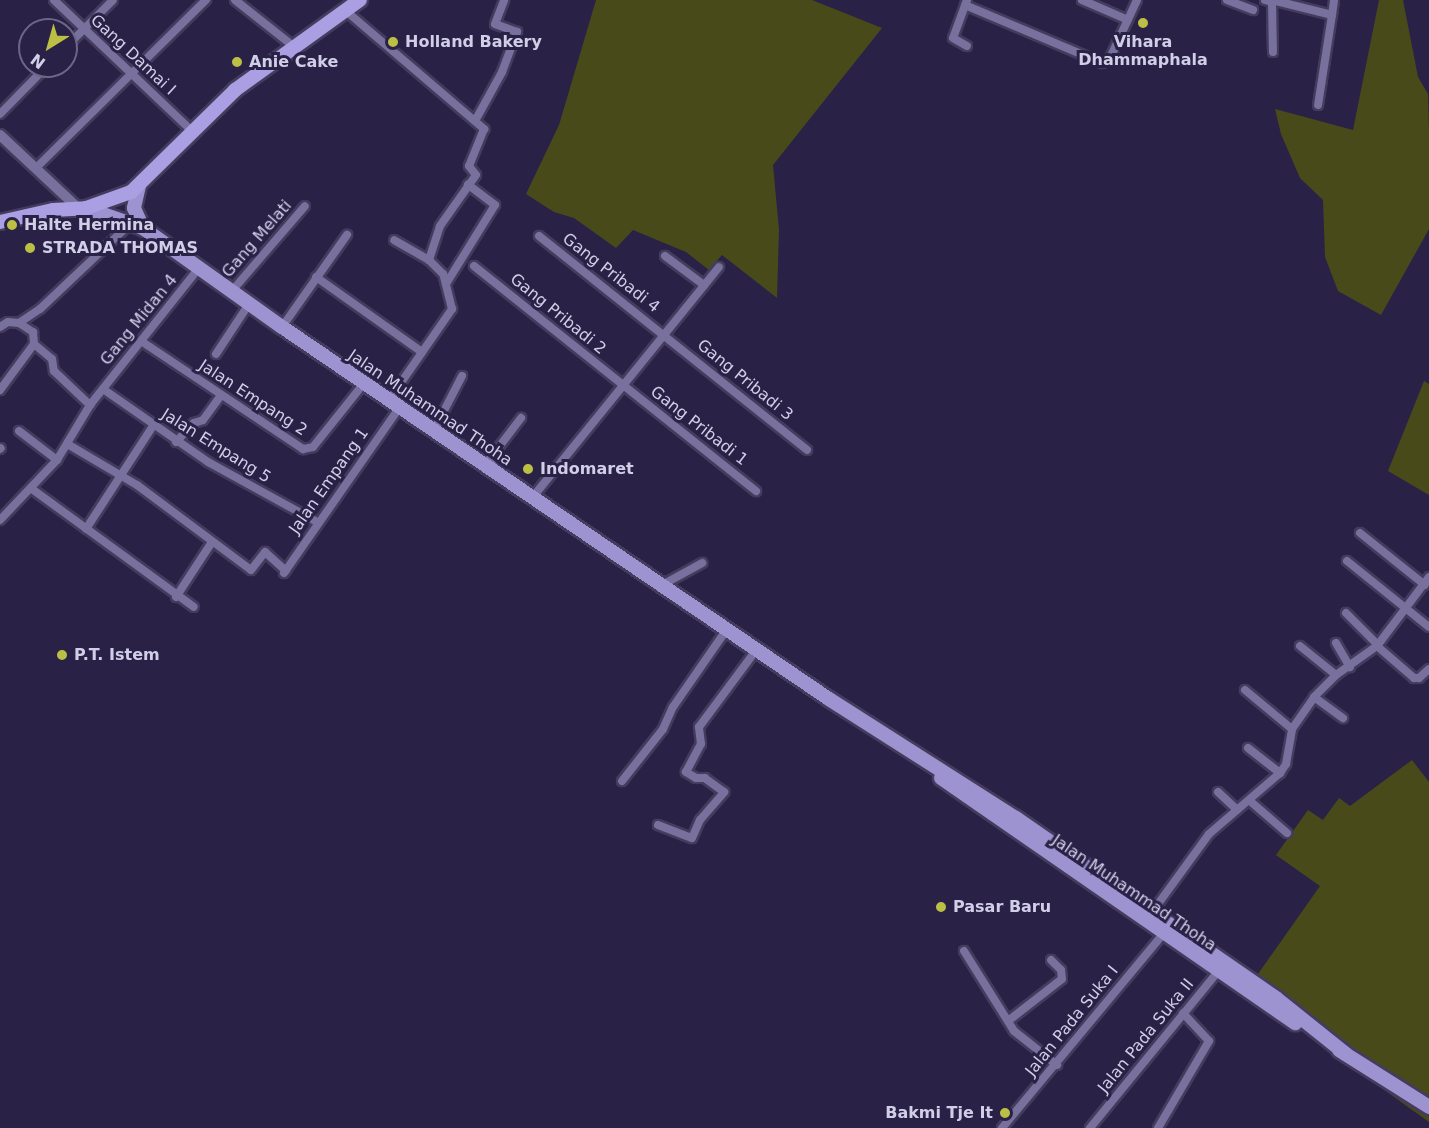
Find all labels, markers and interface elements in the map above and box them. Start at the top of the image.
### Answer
street label: Gang Damai I [86,11,180,99]
marker: Vihara Dhammaphala [1136,16,1150,30]
north arrow [18,18,78,78]
place label: Holland Bakery [405,32,542,52]
place label: Vihara Dhammaphala [1078,32,1208,70]
marker: Holland Bakery [386,35,400,49]
text: N [27,50,49,73]
place label: Anie Cake [249,52,338,72]
marker: Anie Cake [230,55,244,69]
street label: Gang Melati [218,196,296,282]
place label: Halte Hermina [24,215,154,235]
marker: Halte Hermina [5,218,19,232]
street label: Gang Pribadi 4 [559,229,663,317]
place label: STRADA THOMAS [42,238,198,258]
marker: STRADA THOMAS [23,241,37,255]
street label: Gang Pribadi 2 [506,269,610,359]
street label: Gang Midan 4 [97,271,181,369]
street label: Gang Pribadi 3 [693,335,797,425]
street label: Jalan Muhammad Thoha [344,346,516,470]
street label: Jalan Empang 2 [195,356,311,440]
street label: Gang Pribadi 1 [647,382,751,470]
street label: Jalan Empang 5 [158,405,274,487]
street label: Jalan Empang 1 [285,424,373,538]
place label: Indomaret [540,459,634,479]
marker: Indomaret [521,462,535,476]
place label: P.T. Istem [74,645,160,665]
marker: P.T. Istem [55,648,69,662]
street label: Jalan Muhammad Thoha [1048,831,1220,955]
place label: Pasar Baru [953,897,1051,917]
marker: Pasar Baru [934,900,948,914]
street label: Jalan Pada Suka I [1022,962,1122,1080]
street label: Jalan Pada Suka II [1094,975,1198,1097]
place label: Bakmi Tje It [885,1103,993,1123]
marker: Bakmi Tje It [998,1106,1012,1120]

